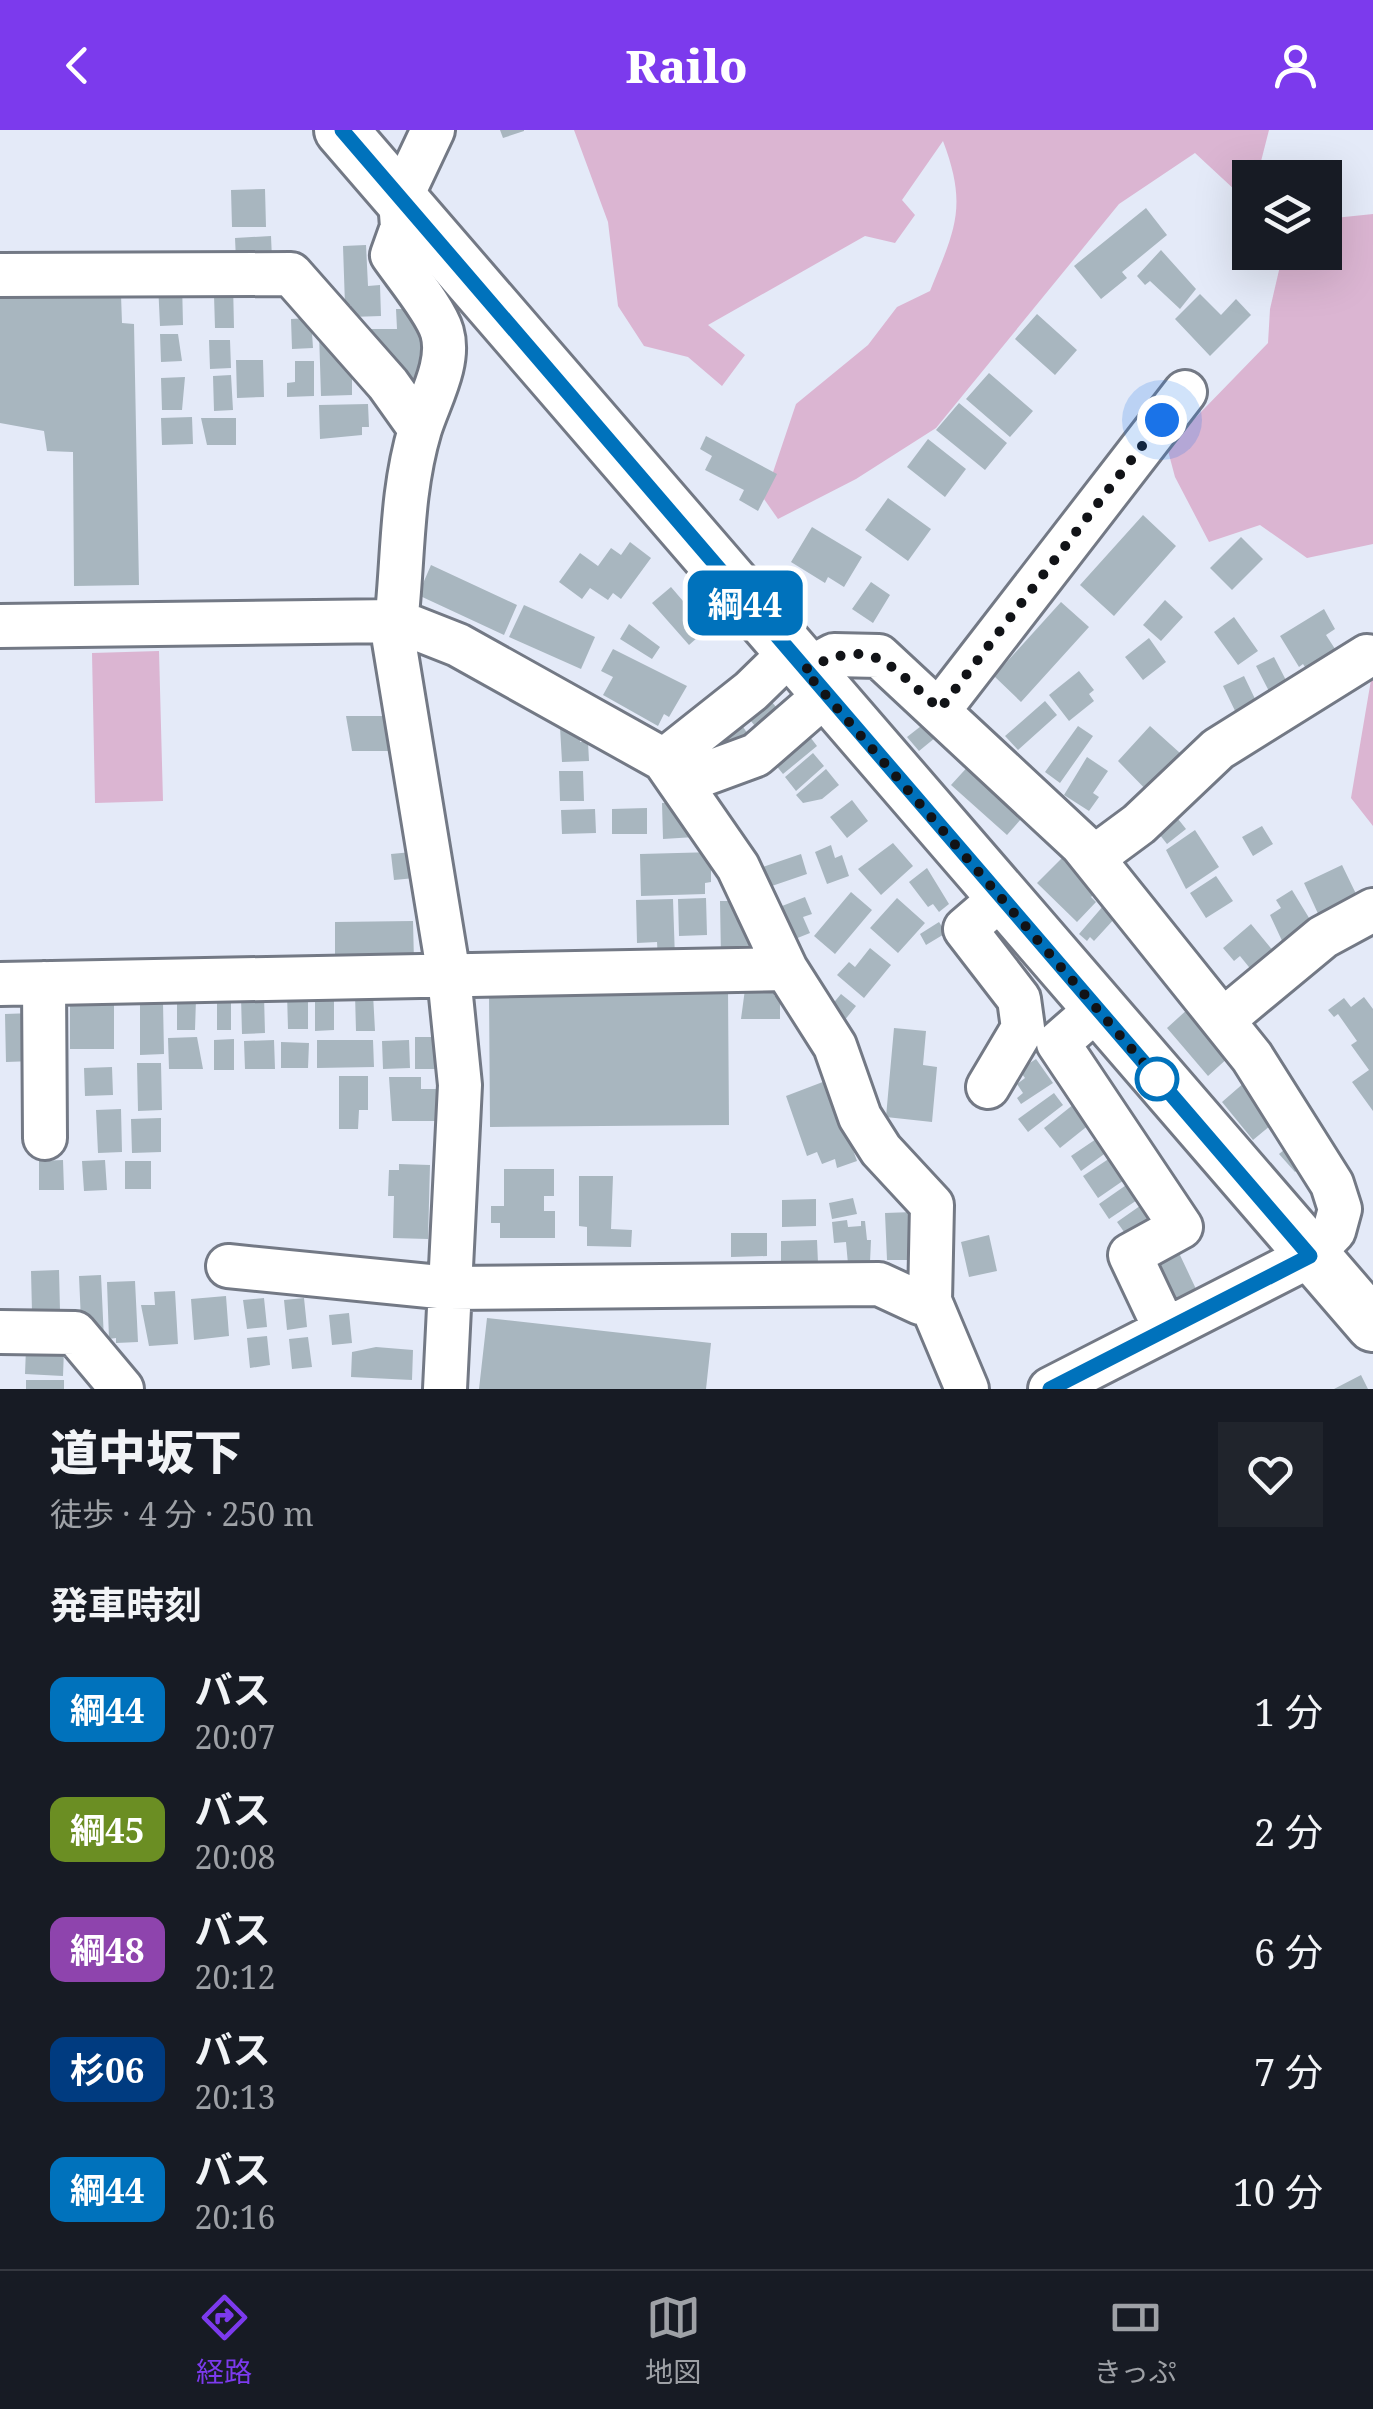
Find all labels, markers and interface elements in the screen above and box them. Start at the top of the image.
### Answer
text: Railo [626,35,748,96]
icon: back [50,38,105,93]
icon: person [1268,38,1323,93]
map controls [1232,160,1342,270]
button: layers [1232,160,1342,270]
your location [1137,395,1187,445]
line badge: 綱44 [688,570,802,636]
text: 綱44 [708,580,782,627]
unlabelled marker [1136,1058,1178,1100]
text: 道中坂下 [50,1419,242,1484]
button: heart [1218,1422,1323,1527]
text: 徒歩 · 4 分 · 250 m [50,1492,314,1535]
text: 発車時刻 [50,1578,202,1630]
text: バス [195,1663,271,1715]
text: 1 分 [1254,1685,1323,1737]
text: 綱44 [70,1686,145,1733]
text: 20:07 [195,1715,275,1758]
text: バス [195,1783,271,1835]
text: 2 分 [1254,1805,1323,1857]
text: 綱45 [70,1806,145,1853]
text: 20:08 [195,1835,275,1878]
text: バス [195,1903,271,1955]
text: 6 分 [1254,1925,1323,1977]
text: 綱48 [70,1926,145,1973]
text: 20:12 [195,1955,275,1998]
text: バス [195,2023,271,2075]
text: 7 分 [1254,2045,1323,2097]
text: 杉06 [70,2046,145,2093]
text: 20:13 [195,2075,275,2118]
text: バス [195,2143,271,2195]
text: 10 分 [1233,2165,1323,2217]
text: 綱44 [70,2166,145,2213]
text: 20:16 [195,2195,275,2238]
tab: 経路 [196,2290,252,2390]
tab: 地図 [645,2290,701,2390]
tab: きっぷ [1094,2290,1177,2390]

